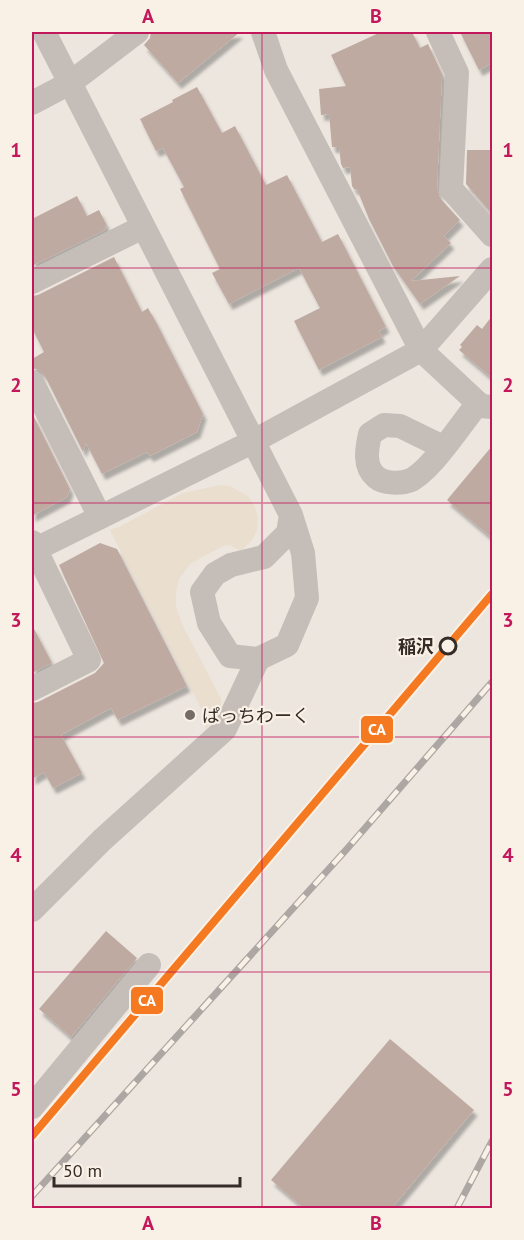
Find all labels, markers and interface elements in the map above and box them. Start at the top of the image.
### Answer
text: A [142,3,155,29]
text: B [370,3,382,29]
text: 1 [10,137,22,163]
text: 1 [502,137,514,163]
text: 2 [10,372,22,398]
text: 2 [502,372,514,398]
text: 3 [10,607,22,633]
text: 3 [502,607,514,633]
place label: 稲沢 [398,635,434,658]
marker: 稲沢 [439,637,457,655]
place label: ぱっちわーく [202,704,310,727]
marker: ぱっちわーく [183,708,197,722]
line badge: CA [360,715,394,744]
text: CA [368,719,386,739]
text: 4 [10,842,22,868]
text: 4 [502,842,514,868]
line badge: CA [130,986,164,1015]
text: CA [138,990,156,1010]
text: 5 [10,1076,22,1102]
text: 5 [502,1076,514,1102]
scale bar [54,1150,240,1188]
text: 50 m [63,1159,102,1182]
text: A [142,1210,155,1236]
text: B [370,1210,382,1236]

